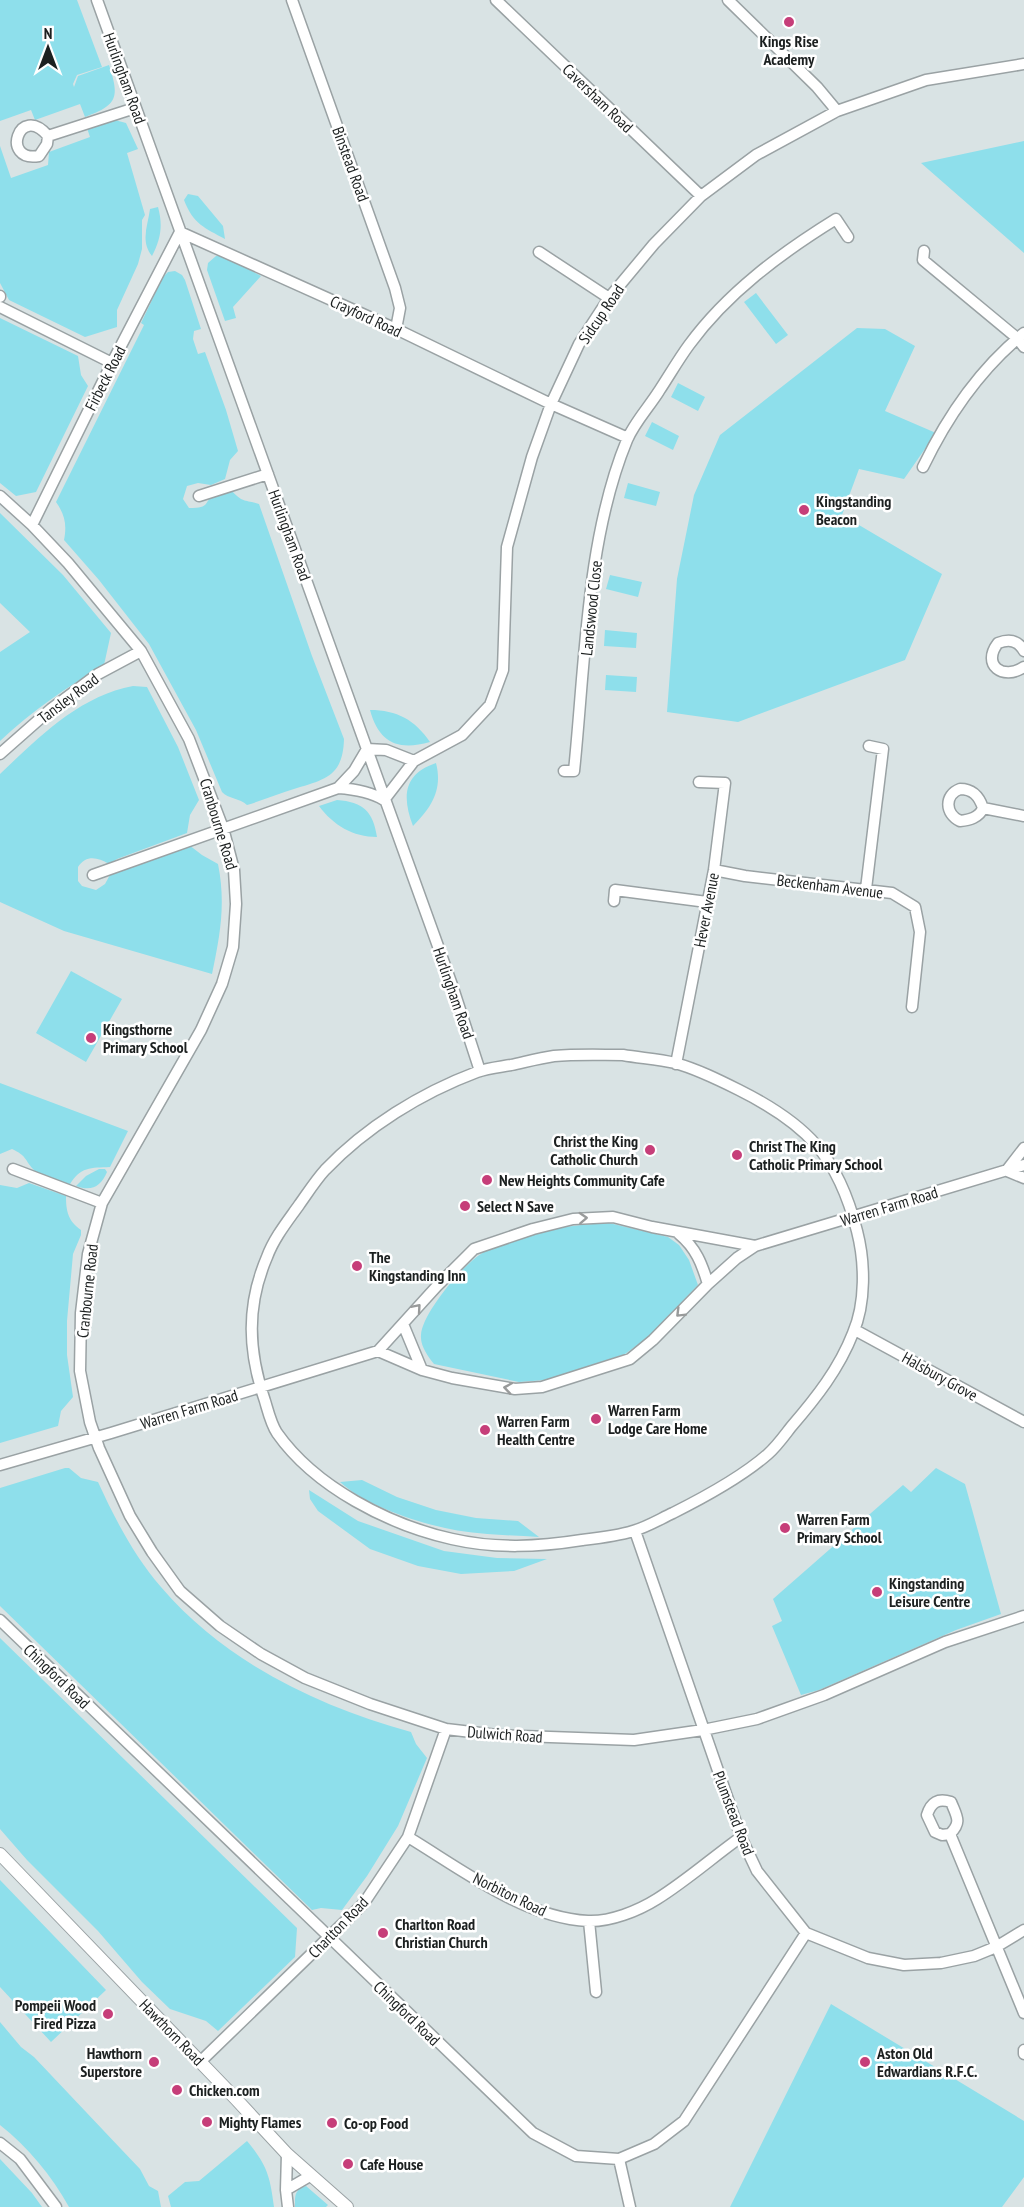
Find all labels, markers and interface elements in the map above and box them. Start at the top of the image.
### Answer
marker: Kings Rise Academy [782,15,796,29]
north arrow [18,18,78,78]
text: N [44,23,52,43]
street label: Hurlingham Road [99,30,151,126]
place label: Kings Rise Academy [759,31,819,69]
street label: Caversham Road [558,59,638,137]
street label: Binstead Road [328,124,374,204]
street label: Sidcup Road [574,280,628,348]
street label: Crayford Road [327,291,405,341]
street label: Firbeck Road [80,342,130,414]
street label: Hurlingham Road [264,487,316,583]
place label: Kingstanding Beacon [816,491,891,529]
marker: Kingstanding Beacon [797,503,811,517]
street label: Landswood Close [576,559,606,657]
street label: Tansley Road [34,669,102,727]
street label: Cranbourne Road [196,776,242,872]
street label: Beckenham Avenue [776,870,884,902]
street label: Hever Avenue [689,871,723,949]
street label: Hurlingham Road [429,945,479,1042]
place label: Kingsthorne Primary School [103,1019,188,1057]
marker: Kingsthorne Primary School [84,1031,98,1045]
place label: Christ the King Catholic Church [550,1131,638,1169]
place label: Christ The King Catholic Primary School [749,1136,883,1174]
marker: Christ the King Catholic Church [643,1143,657,1157]
marker: Christ The King Catholic Primary School [730,1148,744,1162]
place label: New Heights Community Cafe [499,1170,665,1190]
marker: New Heights Community Cafe [480,1173,494,1187]
street label: Warren Farm Road [838,1182,940,1230]
place label: Select N Save [477,1196,554,1216]
marker: Select N Save [458,1199,472,1213]
one-way arrow [579,1212,588,1225]
street label: Cranbourne Road [72,1243,102,1339]
place label: The Kingstanding Inn [369,1247,466,1285]
marker: The Kingstanding Inn [350,1259,364,1273]
one-way arrow [410,1304,421,1315]
one-way arrow [676,1305,687,1316]
street label: Halsbury Grove [899,1347,981,1405]
one-way arrow [503,1382,512,1394]
street label: Warren Farm Road [138,1385,240,1433]
place label: Warren Farm Lodge Care Home [607,1400,707,1438]
place label: Warren Farm Health Centre [496,1411,575,1449]
marker: Warren Farm Lodge Care Home [589,1412,603,1426]
marker: Warren Farm Health Centre [478,1423,492,1437]
place label: Warren Farm Primary School [796,1509,882,1547]
marker: Warren Farm Primary School [778,1521,792,1535]
place label: Kingstanding Leisure Centre [889,1573,970,1611]
marker: Kingstanding Leisure Centre [870,1585,884,1599]
street label: Chingford Road [20,1639,94,1713]
street label: Dulwich Road [467,1721,543,1747]
street label: Plumstead Road [709,1768,759,1858]
street label: Norbiton Road [470,1868,550,1920]
street label: Charlton Road [304,1892,372,1962]
place label: Charlton Road Christian Church [395,1914,488,1952]
marker: Charlton Road Christian Church [376,1926,390,1940]
street label: Chingford Road [370,1976,444,2050]
place label: Pompeii Wood Fired Pizza [15,1995,96,2033]
street label: Hawthorn Road [135,1995,209,2070]
marker: Pompeii Wood Fired Pizza [101,2007,115,2021]
place label: Hawthorn Superstore [80,2043,142,2081]
place label: Aston Old Edwardians R.F.C. [876,2043,977,2081]
marker: Hawthorn Superstore [147,2055,161,2069]
marker: Aston Old Edwardians R.F.C. [858,2055,872,2069]
place label: Chicken.com [189,2080,260,2100]
marker: Chicken.com [170,2083,184,2097]
place label: Mighty Flames [219,2112,302,2132]
place label: Co-op Food [344,2113,408,2133]
marker: Mighty Flames [200,2115,214,2129]
marker: Co-op Food [325,2116,339,2130]
place label: Cafe House [360,2154,424,2174]
marker: Cafe House [341,2157,355,2171]

